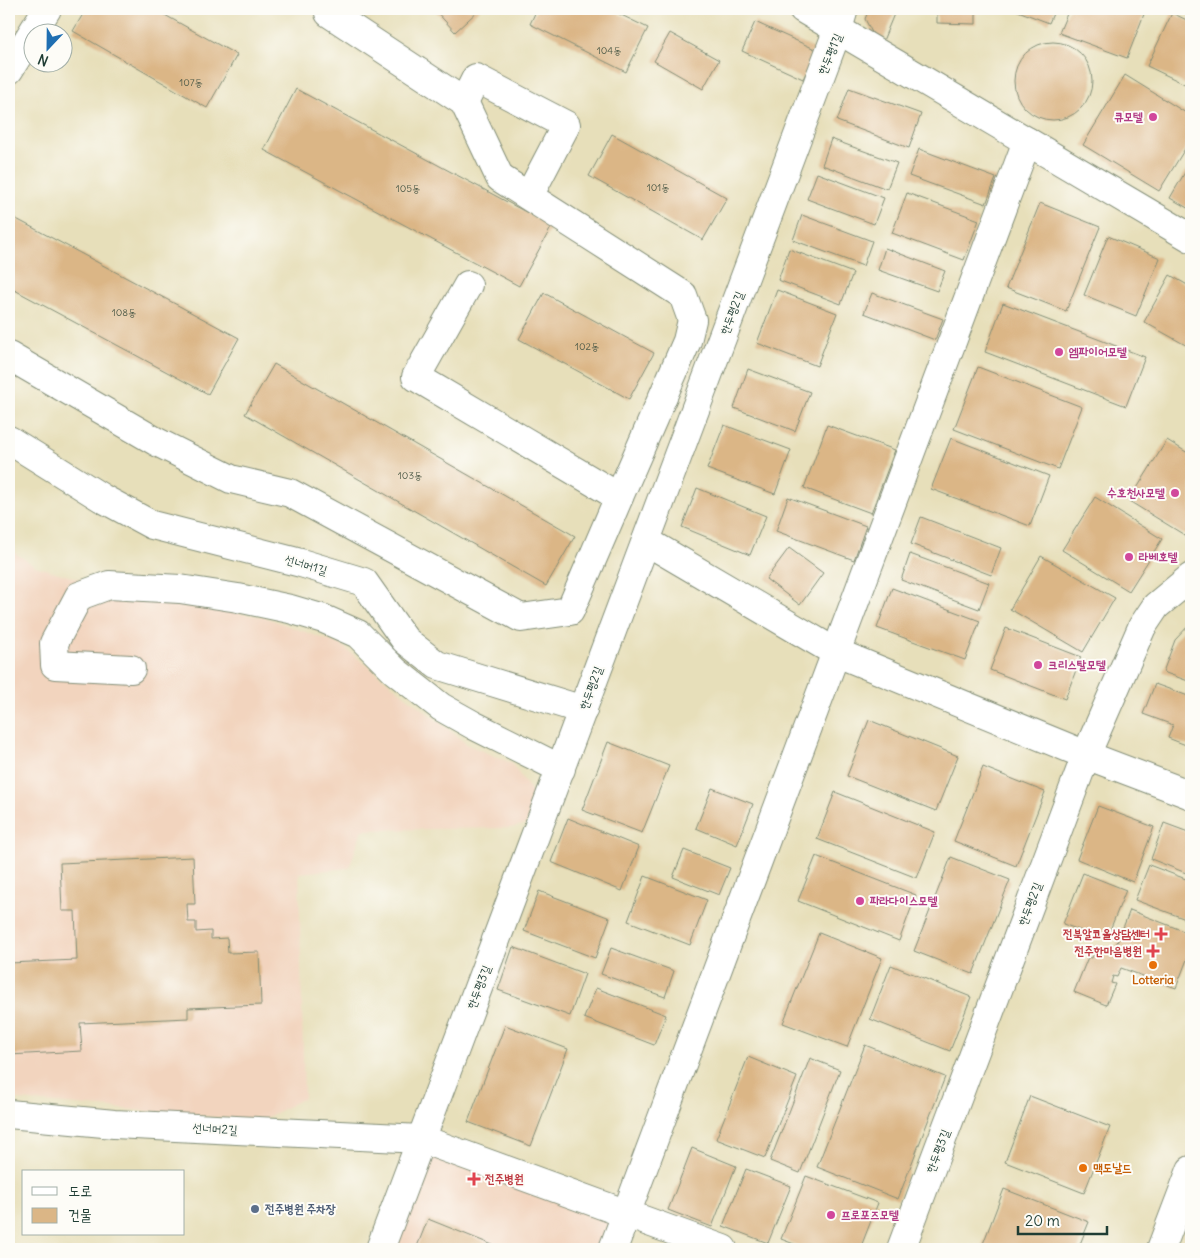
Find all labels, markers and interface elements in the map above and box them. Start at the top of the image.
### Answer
north arrow [22,22,72,72]
street label: 한두평1길 [814,31,845,77]
house number: 104동 [597,44,621,57]
text: N [35,50,51,70]
house number: 107동 [179,76,203,89]
place label: 큐모텔 [1114,109,1143,124]
marker: 큐모텔 [1147,111,1159,123]
house number: 101동 [647,181,669,194]
house number: 105동 [396,182,420,195]
street label: 한두평2길 [716,289,747,337]
house number: 108동 [112,306,136,319]
house number: 102동 [575,340,599,353]
place label: 엠파이어모텔 [1069,344,1127,359]
marker: 엠파이어모텔 [1053,346,1065,358]
house number: 103동 [398,469,422,482]
place label: 수호천사모텔 [1107,485,1165,500]
marker: 수호천사모텔 [1169,487,1181,499]
place label: 라베호텔 [1138,549,1178,564]
street label: 선너머1길 [283,551,329,578]
marker: 라베호텔 [1123,551,1135,563]
place label: 크리스탈모텔 [1048,657,1106,672]
marker: 크리스탈모텔 [1032,659,1044,671]
street label: 한두평2길 [576,664,605,712]
street label: 한두평2길 [1014,880,1045,928]
place label: 파라다이스모텔 [869,893,938,908]
marker: 파라다이스모텔 [854,895,866,907]
place label: 전북알코올상담센터 [1063,926,1150,941]
marker: 전북알코올상담센터 [1154,927,1168,941]
place label: 전주한마음병원 [1074,943,1142,958]
marker: 전주한마음병원 [1146,944,1160,958]
marker: Lotteria [1147,959,1159,971]
street label: 한두평3길 [463,963,494,1011]
place label: Lotteria [1132,972,1174,987]
street label: 선너머2길 [192,1120,238,1137]
street label: 한두평3길 [922,1127,953,1175]
place label: 맥도날드 [1093,1160,1132,1175]
marker: 맥도날드 [1077,1162,1089,1174]
legend [22,1170,185,1236]
place label: 전주병원 [485,1171,524,1186]
marker: 전주병원 [467,1172,481,1186]
text: 도로 [68,1181,92,1200]
place label: 전주병원 주차장 [265,1201,336,1216]
marker: 전주병원 주차장 [249,1203,261,1215]
scale bar [1018,1203,1106,1235]
text: 건물 [68,1205,92,1224]
place label: 프로포즈모텔 [841,1207,899,1222]
marker: 프로포즈모텔 [825,1209,837,1221]
text: 20 m [1025,1211,1060,1230]

